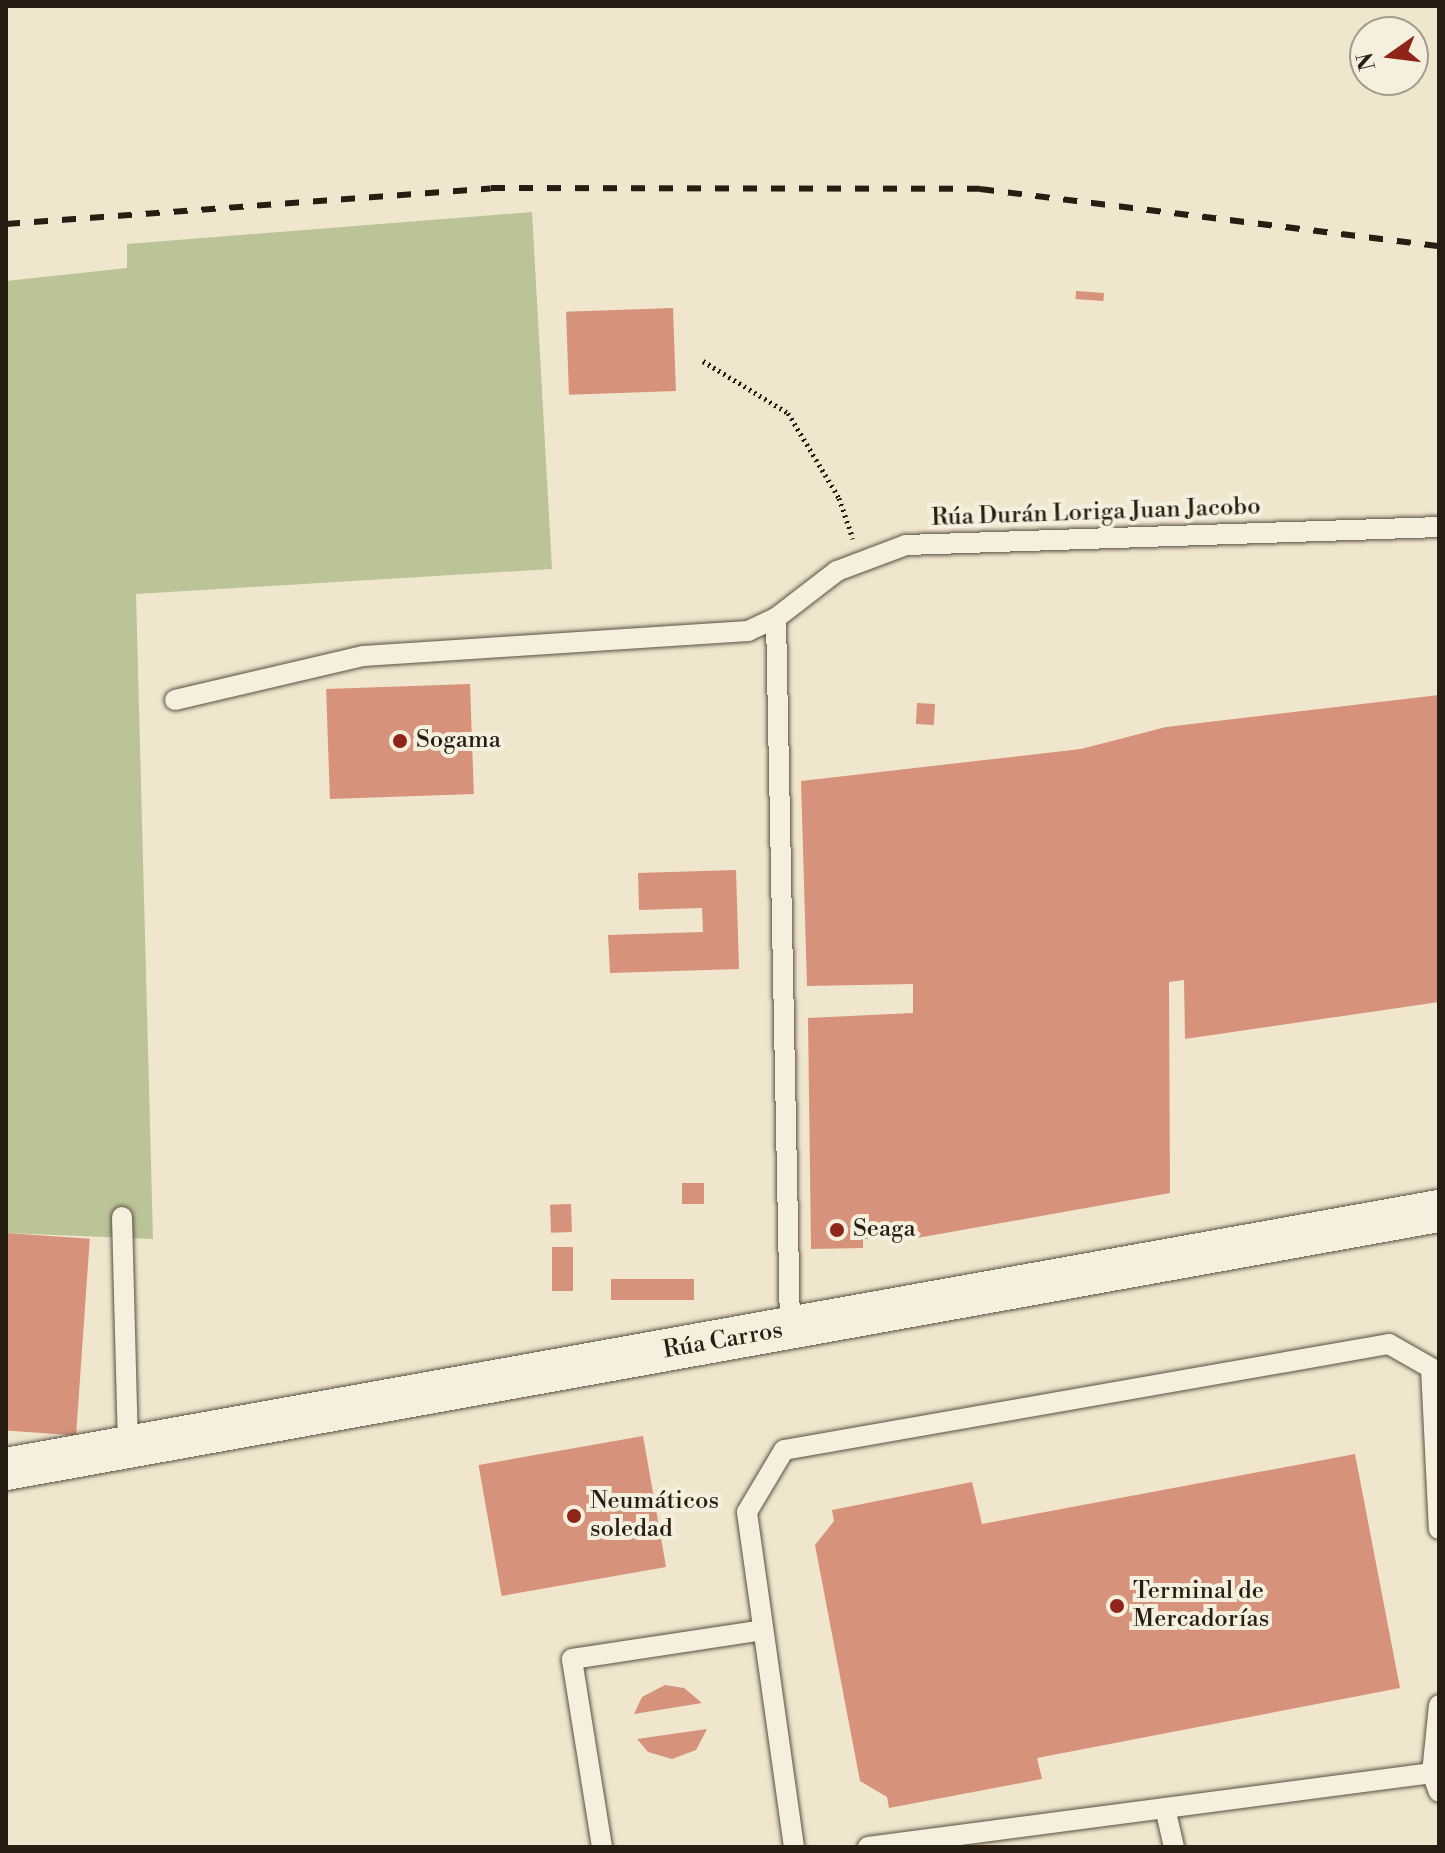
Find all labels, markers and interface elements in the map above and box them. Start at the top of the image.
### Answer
north arrow [1349,16,1429,96]
text: N [1352,50,1382,73]
street label: Rúa Durán Loriga Juan Jacobo [931,493,1261,533]
place label: Sogama [416,727,501,755]
marker: Sogama [391,732,409,750]
place label: Seaga [853,1216,916,1244]
marker: Seaga [828,1221,846,1239]
street label: Rúa Carros [661,1316,785,1366]
place label: Neumáticos soledad [590,1488,719,1544]
marker: Neumáticos soledad [565,1507,583,1525]
place label: Terminal de Mercadorías [1133,1578,1269,1634]
marker: Terminal de Mercadorías [1108,1597,1126,1615]

